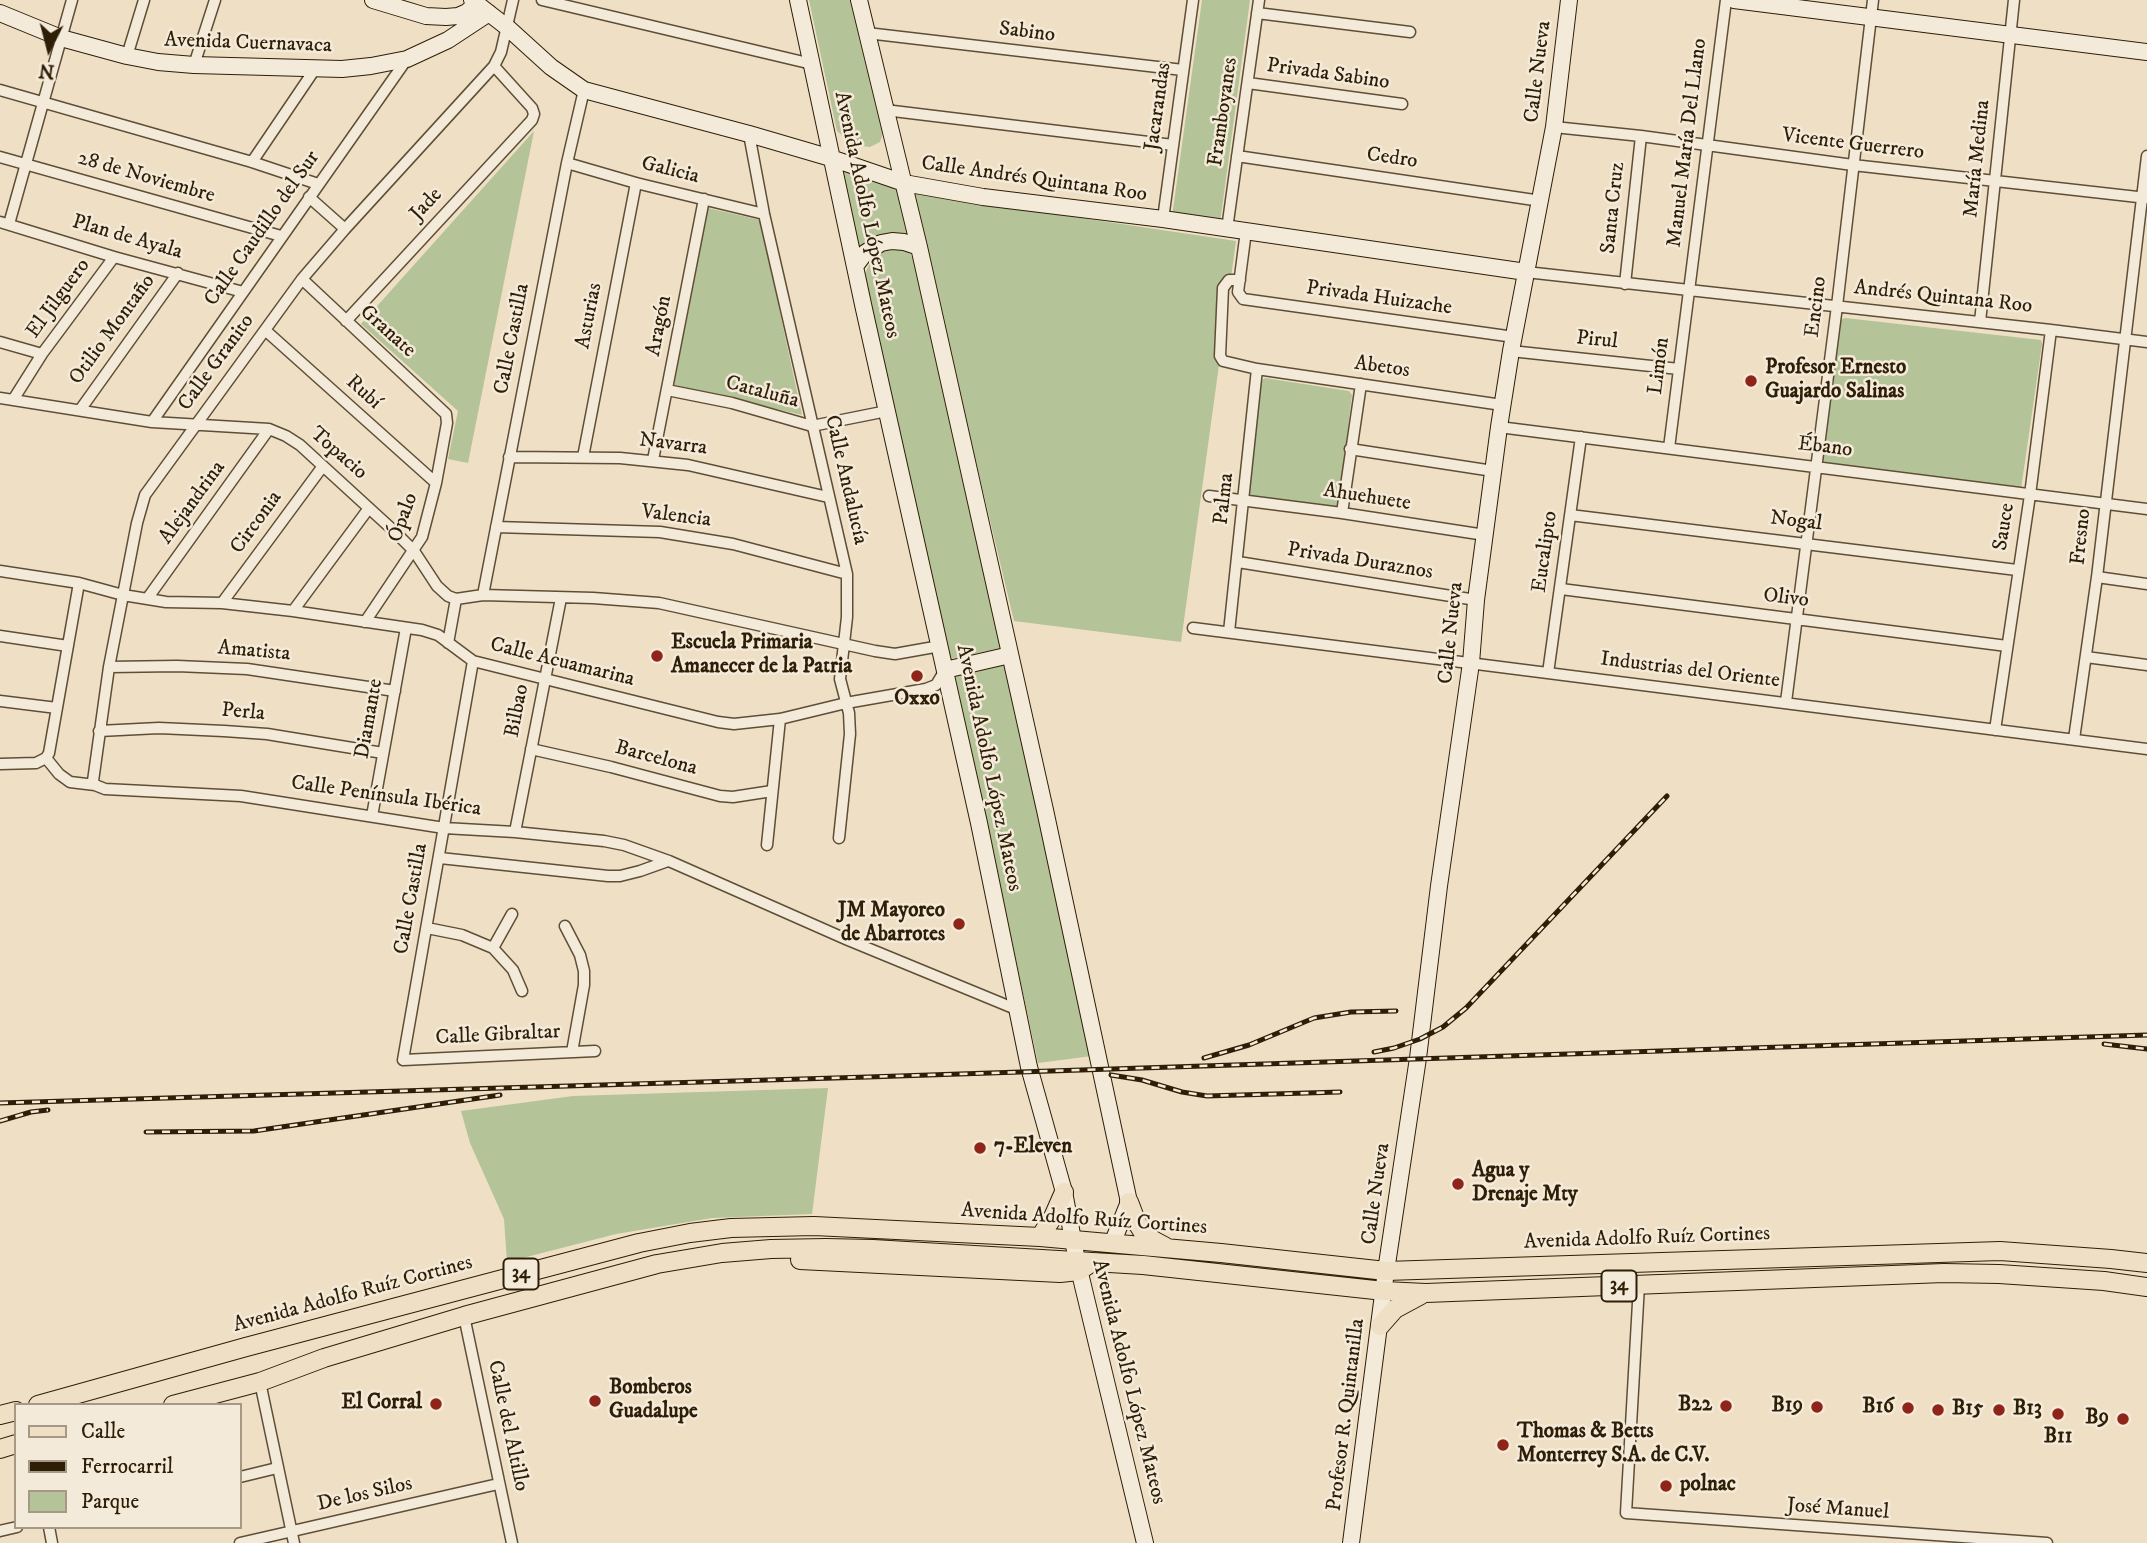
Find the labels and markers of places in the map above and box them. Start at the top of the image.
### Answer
place label: Profesor Ernesto Guajardo Salinas [1765,356,1906,406]
marker: Profesor Ernesto Guajardo Salinas [1743,373,1759,389]
place label: Escuela Primaria Amanecer de la Patria [671,631,852,681]
marker: Escuela Primaria Amanecer de la Patria [649,648,665,664]
marker: Oxxo [909,668,925,684]
place label: Oxxo [894,687,940,713]
place label: JM Mayoreo de Abarrotes [838,899,945,949]
marker: JM Mayoreo de Abarrotes [951,916,967,932]
place label: 7-Eleven [994,1135,1072,1161]
marker: 7-Eleven [972,1140,988,1156]
place label: Agua y Drenaje Mty [1472,1159,1578,1209]
marker: Agua y Drenaje Mty [1450,1176,1466,1192]
place label: Bomberos Guadalupe [609,1376,698,1426]
place label: El Corral [341,1391,422,1417]
marker: Bomberos Guadalupe [587,1393,603,1409]
place label: B22 [1678,1393,1712,1419]
place label: B19 [1772,1394,1803,1420]
place label: B16 [1862,1395,1894,1421]
marker: El Corral [428,1396,444,1412]
place label: B15 [1952,1397,1983,1423]
place label: B13 [2013,1397,2042,1423]
marker: B22 [1718,1398,1734,1414]
marker: B19 [1809,1399,1825,1415]
marker: B16 [1900,1400,1916,1416]
marker: B15 [1930,1402,1946,1418]
marker: B13 [1991,1402,2007,1418]
marker: B11 [2050,1406,2066,1422]
place label: B9 [2085,1406,2109,1432]
marker: B9 [2115,1411,2131,1427]
place label: Thomas & Betts Monterrey S.A. de C.V. [1517,1420,1710,1470]
place label: B11 [2044,1425,2072,1451]
marker: Thomas & Betts Monterrey S.A. de C.V. [1495,1437,1511,1453]
place label: polnac [1680,1473,1736,1499]
marker: polnac [1658,1478,1674,1494]

